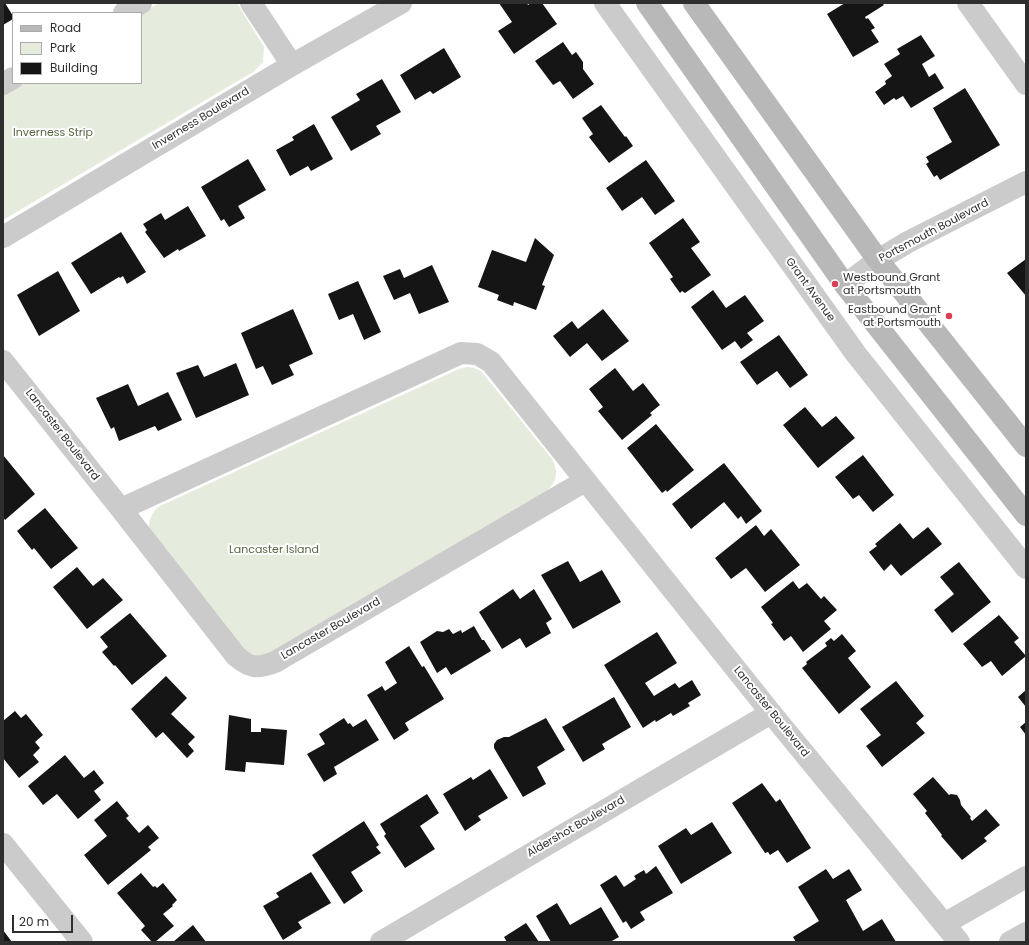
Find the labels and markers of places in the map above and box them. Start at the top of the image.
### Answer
place label: Westbound Grant at Portsmouth [843,271,940,297]
marker: Westbound Grant at Portsmouth [830,279,840,289]
place label: Eastbound Grant at Portsmouth [848,303,941,329]
marker: Eastbound Grant at Portsmouth [944,311,954,321]

